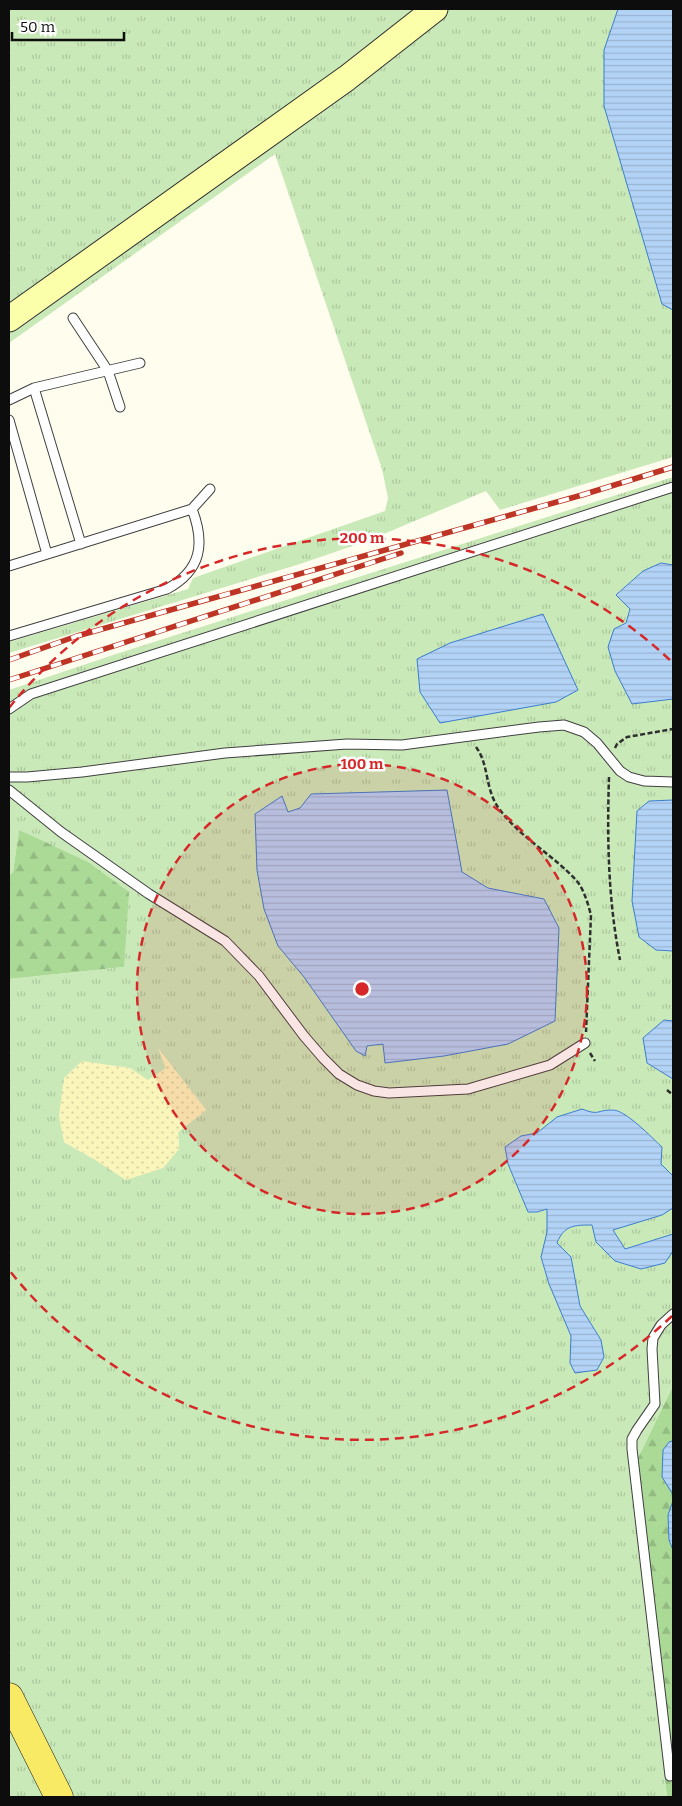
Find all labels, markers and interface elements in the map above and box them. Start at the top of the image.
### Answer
scale bar [12,10,125,42]
text: 50 m [20,18,56,36]
text: 200 m [340,529,385,547]
text: 100 m [341,755,384,773]
centre of rings [353,980,371,998]

